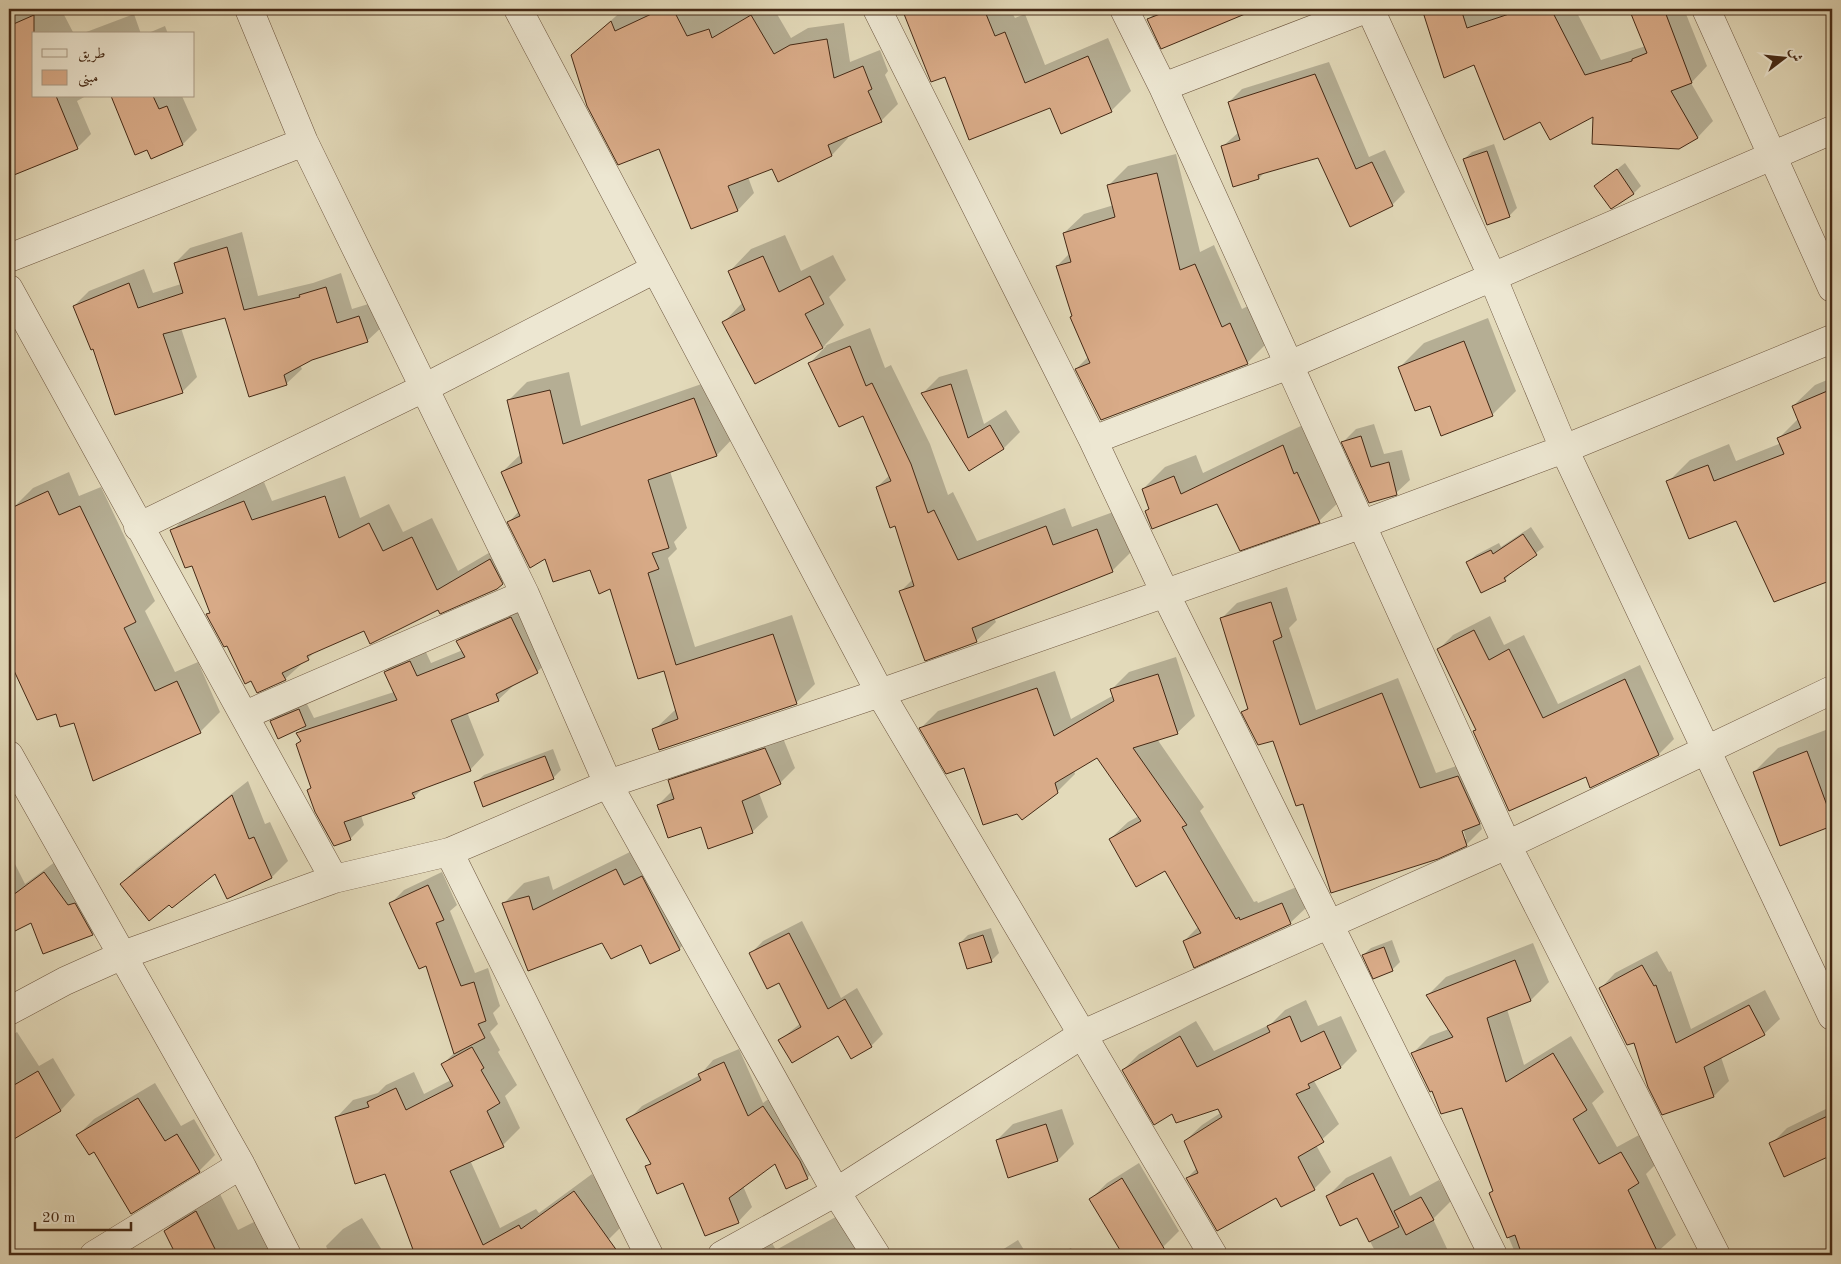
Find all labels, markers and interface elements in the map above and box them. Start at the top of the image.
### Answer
legend [32,32,195,98]
north arrow [1758,32,1808,82]
text: ش [1787,46,1804,63]
text: طريق [78,47,105,63]
text: مبنى [78,71,98,88]
scale bar [35,1199,131,1231]
text: 20 m [42,1211,76,1226]

